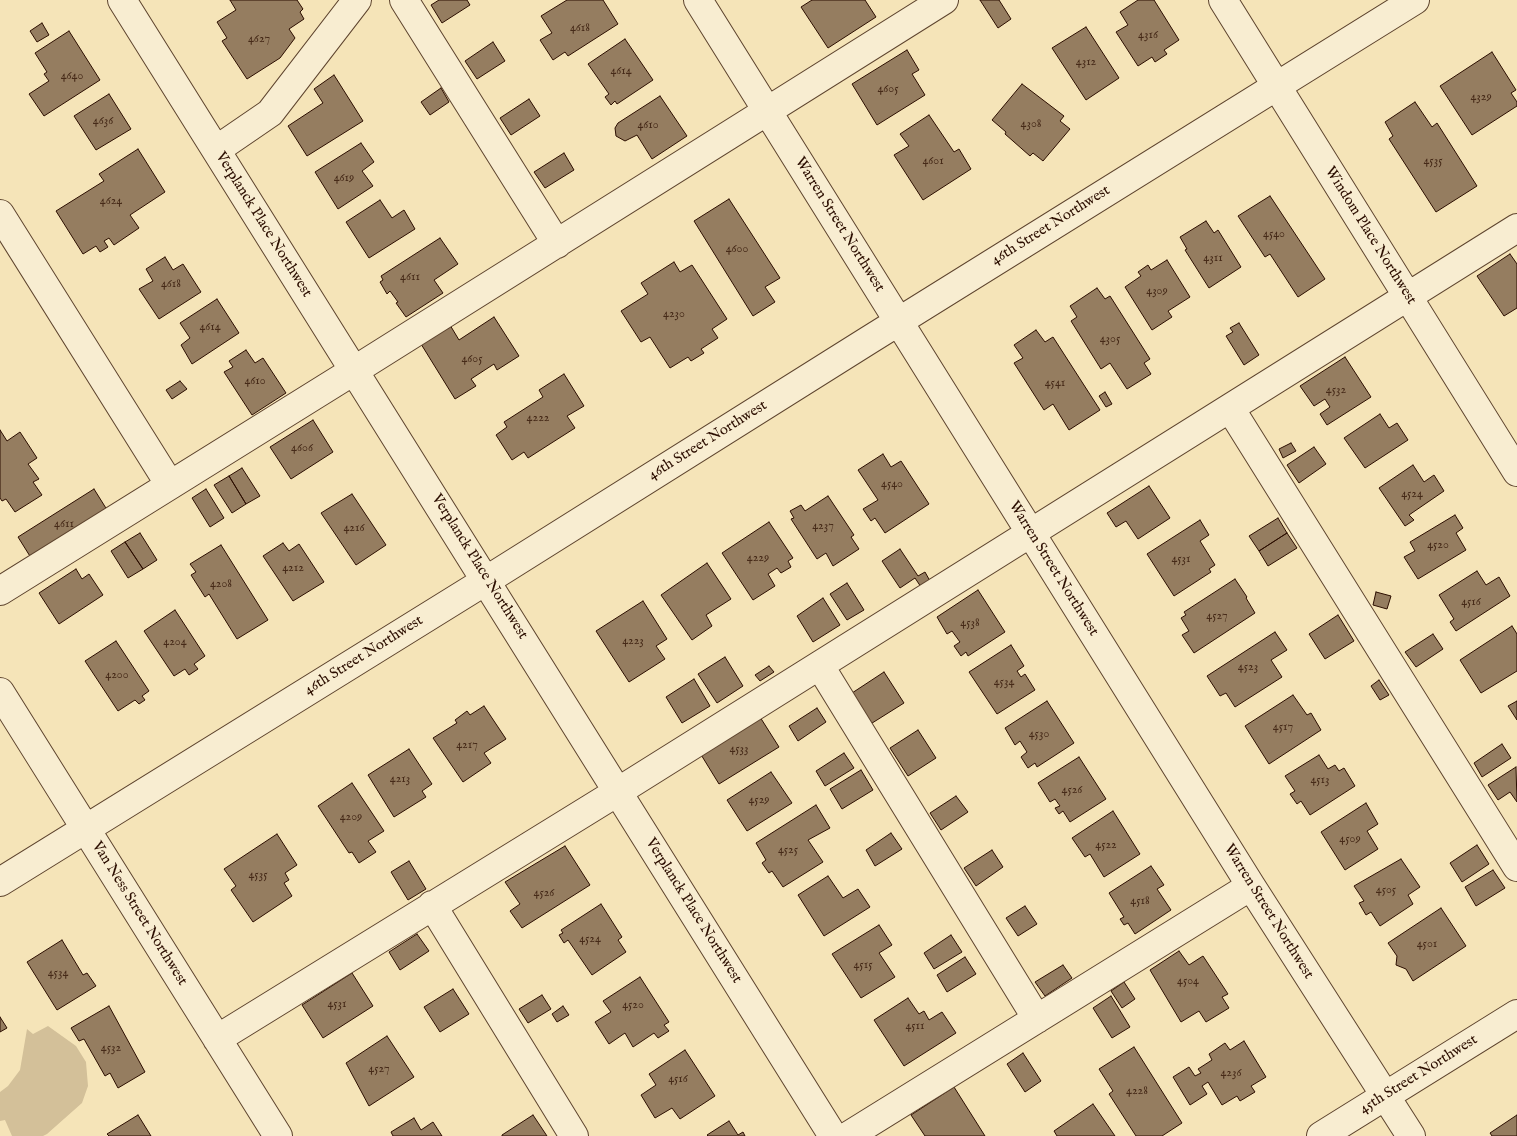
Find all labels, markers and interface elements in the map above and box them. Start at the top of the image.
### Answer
house number: 4618 [570,22,590,36]
house number: 4316 [1138,29,1158,43]
house number: 4627 [248,33,270,47]
house number: 4312 [1076,56,1096,70]
house number: 4614 [610,65,632,79]
house number: 4640 [61,70,83,84]
house number: 4605 [877,83,899,97]
house number: 4329 [1470,91,1492,105]
house number: 4636 [93,115,113,129]
house number: 4308 [1021,118,1041,132]
house number: 4610 [637,119,659,133]
street label: Verplanck Place Northwest [211,149,315,301]
street label: Warren Street Northwest [790,154,888,296]
house number: 4601 [922,155,944,169]
house number: 4535 [1423,155,1443,169]
street label: Windom Place Northwest [1320,164,1420,308]
house number: 4619 [334,172,354,186]
street label: 46th Street Northwest [988,182,1114,270]
house number: 4624 [100,195,122,209]
house number: 4540 [1263,228,1285,242]
house number: 4600 [726,243,748,257]
house number: 4311 [1203,252,1223,266]
house number: 4611 [400,271,420,285]
house number: 4618 [161,278,181,292]
house number: 4309 [1146,285,1168,299]
house number: 4230 [663,308,685,322]
house number: 4614 [199,321,221,335]
house number: 4305 [1100,333,1120,347]
house number: 4605 [461,353,483,367]
house number: 4610 [244,375,266,389]
house number: 4541 [1045,377,1065,391]
house number: 4532 [1326,384,1346,398]
street label: 46th Street Northwest [645,397,771,485]
house number: 4222 [527,412,549,426]
house number: 4606 [291,442,313,456]
house number: 4540 [881,478,903,492]
house number: 4524 [1401,488,1423,502]
street label: Verplanck Place Northwest [427,491,531,643]
street label: Warren Street Northwest [1004,498,1102,640]
house number: 4611 [54,518,74,532]
house number: 4237 [812,520,834,534]
house number: 4216 [343,522,365,536]
house number: 4520 [1427,539,1449,553]
house number: 4229 [747,552,769,566]
house number: 4531 [1171,553,1191,567]
house number: 4212 [282,562,304,576]
house number: 4208 [210,578,232,592]
house number: 4516 [1461,596,1481,610]
house number: 4527 [1206,610,1228,624]
street label: 46th Street Northwest [301,612,427,700]
house number: 4538 [960,617,980,631]
house number: 4223 [622,635,644,649]
house number: 4204 [163,636,187,650]
house number: 4523 [1238,661,1258,675]
house number: 4200 [105,669,129,683]
house number: 4534 [994,676,1014,690]
house number: 4517 [1273,721,1293,735]
house number: 4530 [1029,728,1049,742]
house number: 4217 [456,739,478,753]
house number: 4533 [729,743,749,757]
house number: 4213 [390,773,410,787]
house number: 4513 [1310,774,1330,788]
house number: 4526 [1062,784,1082,798]
house number: 4529 [748,794,770,808]
house number: 4209 [340,811,362,825]
house number: 4509 [1339,833,1361,847]
street label: Verplanck Place Northwest [641,835,745,987]
street label: Van Ness Street Northwest [87,839,191,989]
house number: 4522 [1095,839,1117,853]
street label: Warren Street Northwest [1219,841,1317,983]
house number: 4525 [778,844,798,858]
house number: 4535 [248,869,268,883]
house number: 4505 [1376,884,1396,898]
house number: 4526 [534,887,554,901]
house number: 4518 [1130,895,1150,909]
house number: 4524 [579,933,601,947]
house number: 4501 [1417,938,1437,952]
house number: 4515 [853,959,873,973]
house number: 4534 [48,967,68,981]
house number: 4504 [1177,975,1199,989]
house number: 4531 [327,998,347,1012]
house number: 4520 [622,999,644,1013]
house number: 4511 [905,1020,925,1034]
street label: 45th Street Northwest [1357,1031,1481,1119]
house number: 4532 [101,1042,121,1056]
house number: 4527 [368,1063,390,1077]
house number: 4236 [1220,1067,1242,1081]
house number: 4516 [668,1073,688,1087]
house number: 4228 [1126,1085,1148,1099]

